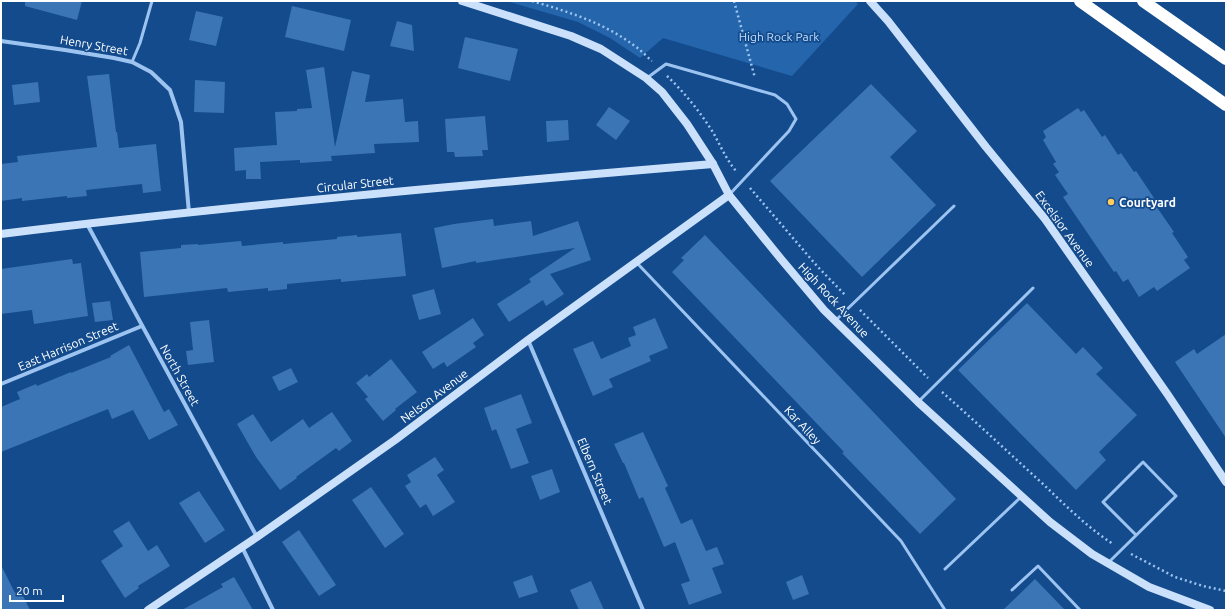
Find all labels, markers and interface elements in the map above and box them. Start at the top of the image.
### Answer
park label: High Rock Park [739,30,819,43]
street label: Henry Street [59,33,129,57]
street label: Circular Street [316,173,394,195]
street label: Excelsior Avenue [1033,188,1097,270]
place label: Courtyard [1119,196,1176,209]
marker: Courtyard [1106,197,1116,207]
street label: High Rock Avenue [796,260,872,340]
street label: East Harrison Street [16,319,120,373]
street label: North Street [158,342,202,408]
street label: Nelson Avenue [398,367,470,425]
street label: Kar Alley [782,403,824,447]
street label: Elbern Street [575,436,615,507]
scale bar [10,577,63,603]
text: 20 m [16,584,43,597]

